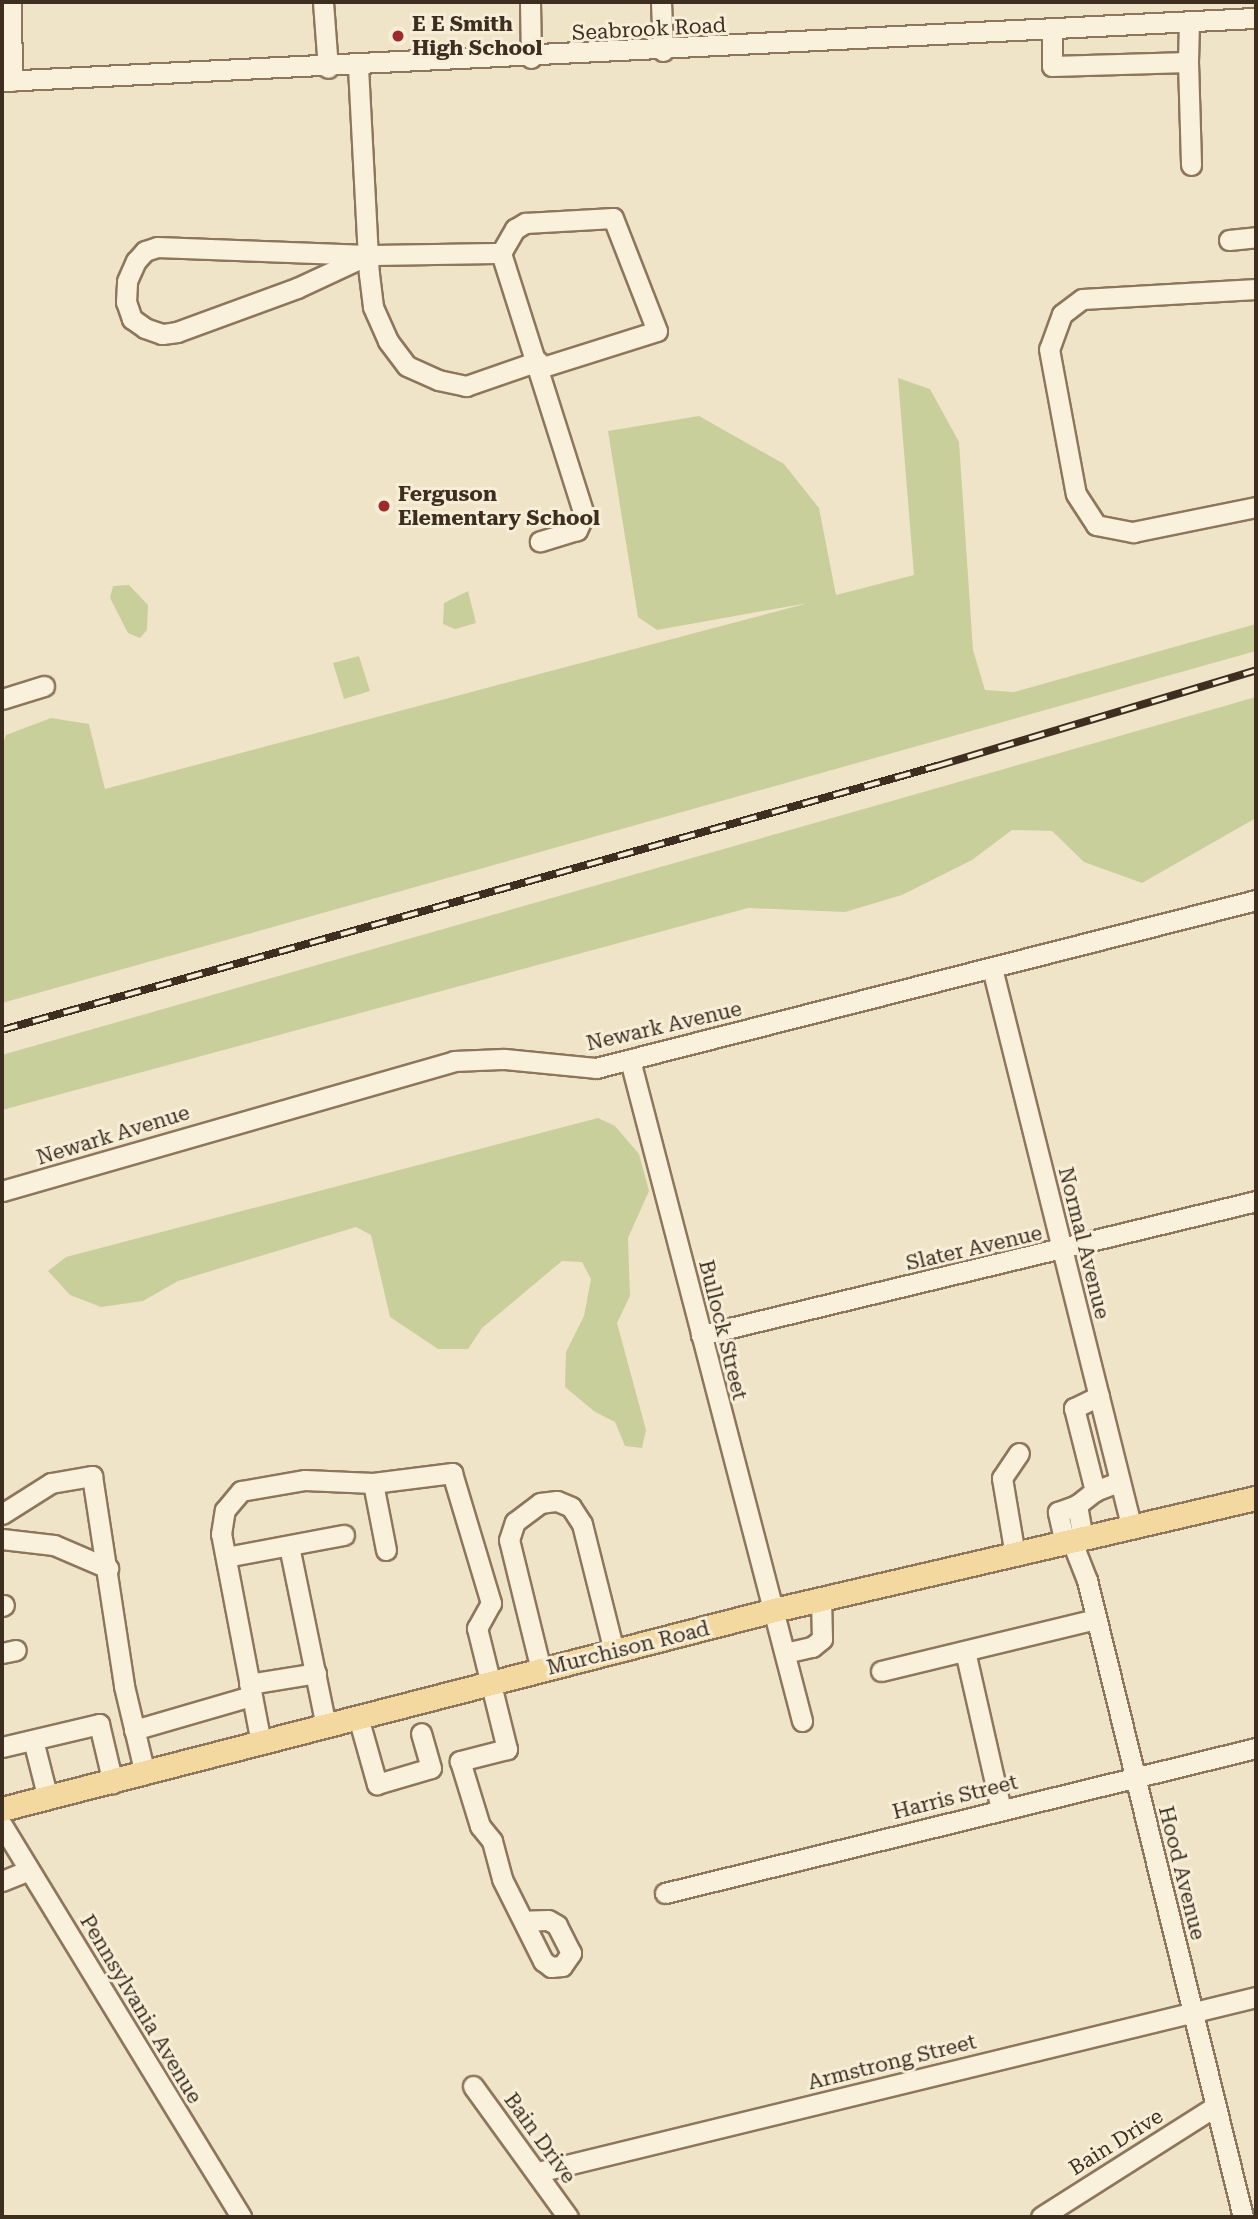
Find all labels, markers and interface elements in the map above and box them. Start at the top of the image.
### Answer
place label: E E Smith High School [412,11,542,61]
street label: Seabrook Road [571,12,727,46]
marker: E E Smith High School [390,28,406,44]
place label: Ferguson Elementary School [398,481,600,531]
marker: Ferguson Elementary School [376,498,392,514]
street label: Newark Avenue [584,996,744,1056]
street label: Newark Avenue [33,1100,193,1170]
street label: Normal Avenue [1053,1164,1115,1322]
street label: Slater Avenue [903,1220,1045,1276]
street label: Bullock Street [693,1257,753,1403]
street label: Murchison Road [544,1616,712,1680]
street label: Harris Street [890,1769,1020,1825]
street label: Hood Avenue [1153,1803,1211,1943]
street label: Pennsylvania Avenue [75,1910,207,2108]
street label: Armstrong Street [805,2029,979,2095]
street label: Bain Drive [499,2088,581,2188]
street label: Bain Drive [1064,2103,1168,2181]

